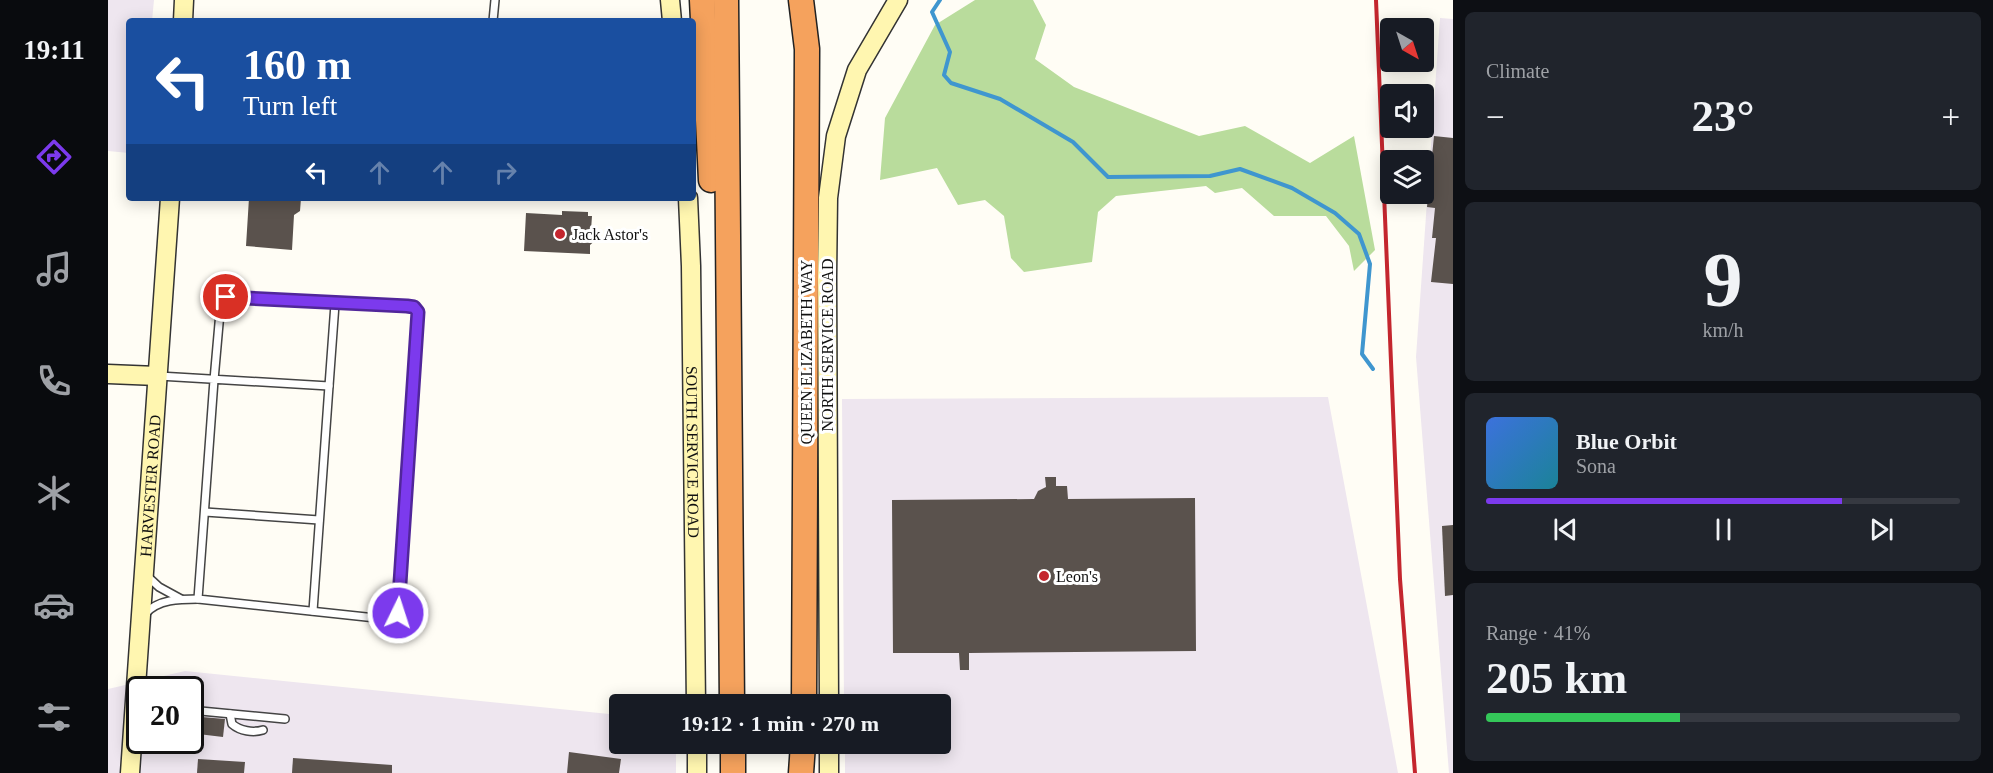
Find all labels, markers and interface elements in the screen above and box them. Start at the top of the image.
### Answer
north arrow [1380,18,1434,72]
map controls [1380,18,1434,204]
text: 19:11 [23,35,85,65]
icon: left [144,42,222,120]
text: 160 m [243,42,352,88]
text: Climate [1486,60,1549,82]
button: sound [1380,84,1434,138]
text: Turn left [243,91,337,121]
text: 23° [1692,91,1755,141]
text: − [1486,99,1505,135]
text: + [1941,99,1960,135]
icon: directions [33,136,75,178]
button: layers [1380,150,1434,204]
icon: left [300,156,333,189]
icon: ahead [363,156,396,189]
icon: ahead [426,156,459,189]
icon: right [489,156,522,189]
place label: Jack Astor's [572,226,648,243]
marker: Jack Astor's [553,227,567,241]
text: 9 [1704,236,1743,323]
icon: music [33,248,75,290]
street label: QUEEN ELIZABETH WAY [798,259,815,444]
street label: NORTH SERVICE ROAD [819,259,836,431]
pin [200,271,251,322]
icon: arrive [209,280,242,313]
text: km/h [1702,319,1744,341]
icon: phone [33,360,75,402]
street label: SOUTH SERVICE ROAD [683,366,702,538]
street label: HARVESTER ROAD [137,414,164,557]
text: Blue Orbit [1576,429,1677,454]
text: Sona [1576,455,1616,477]
icon: climate [33,472,75,514]
icon: previous [1549,513,1582,546]
icon: pause [1707,513,1740,546]
icon: next [1865,513,1898,546]
place label: Leon's [1056,568,1098,585]
marker: Leon's [1037,569,1051,583]
position arrow [366,581,430,645]
icon: car [33,584,75,626]
text: Range · 41% [1486,622,1590,644]
text: 205 km [1486,653,1627,703]
speed limit sign: 20 [126,676,204,754]
icon: filters [33,696,75,738]
text: 19:12 · 1 min · 270 m [681,711,879,736]

